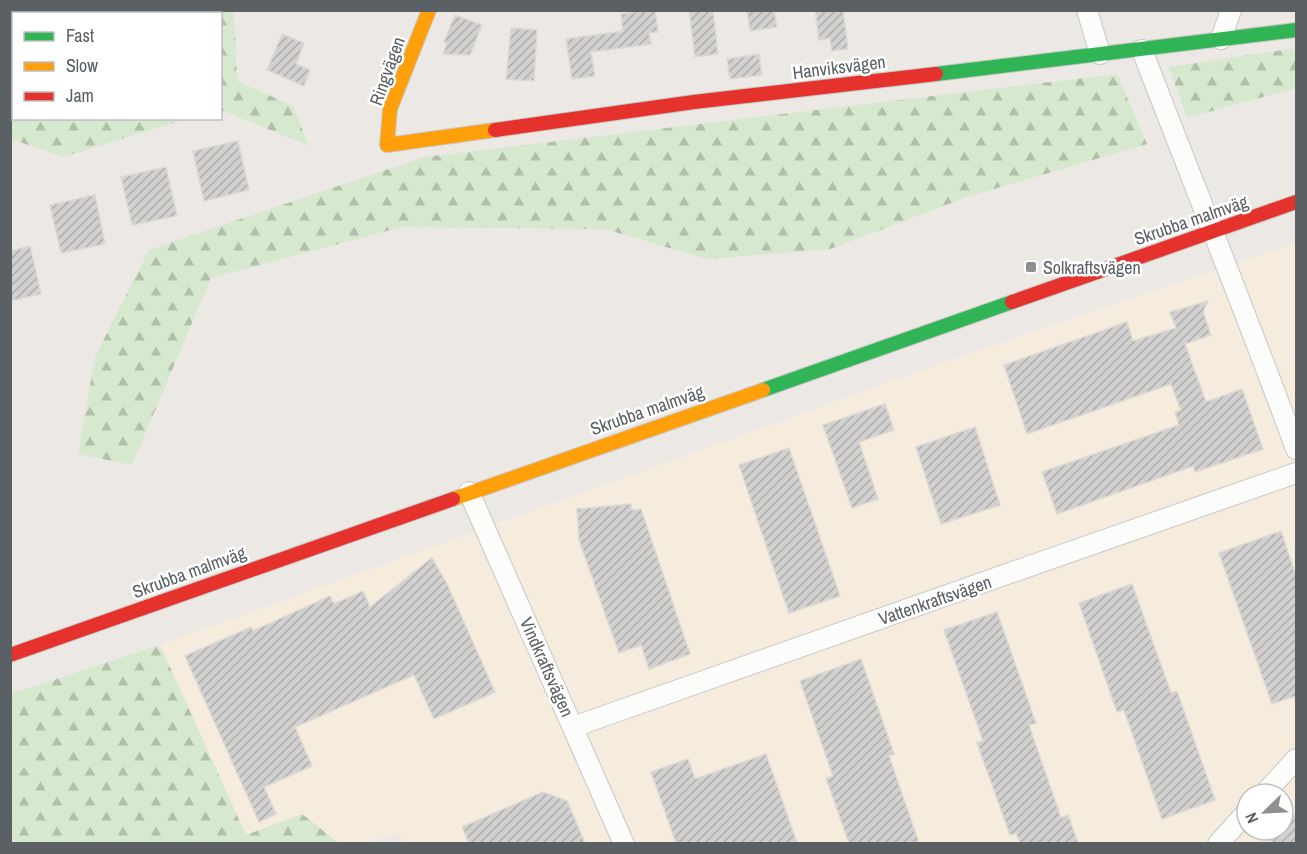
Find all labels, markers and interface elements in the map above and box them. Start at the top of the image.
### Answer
legend [12,12,222,120]
text: Fast [66,23,94,48]
street label: Ringvägen [363,33,411,109]
street label: Hanviksvägen [791,49,887,85]
text: Slow [66,53,98,78]
text: Jam [66,83,94,108]
street label: Skrubba malmväg [1131,189,1252,251]
place label: Solkraftsvägen [1043,255,1141,280]
marker: Solkraftsvägen [1024,260,1038,274]
street label: Skrubba malmväg [587,379,708,441]
street label: Skrubba malmväg [129,540,250,604]
street label: Vattenkraftsvägen [875,569,995,631]
street label: Vindkraftsvägen [514,613,580,721]
north arrow [1235,782,1295,842]
text: N [1239,809,1263,827]

